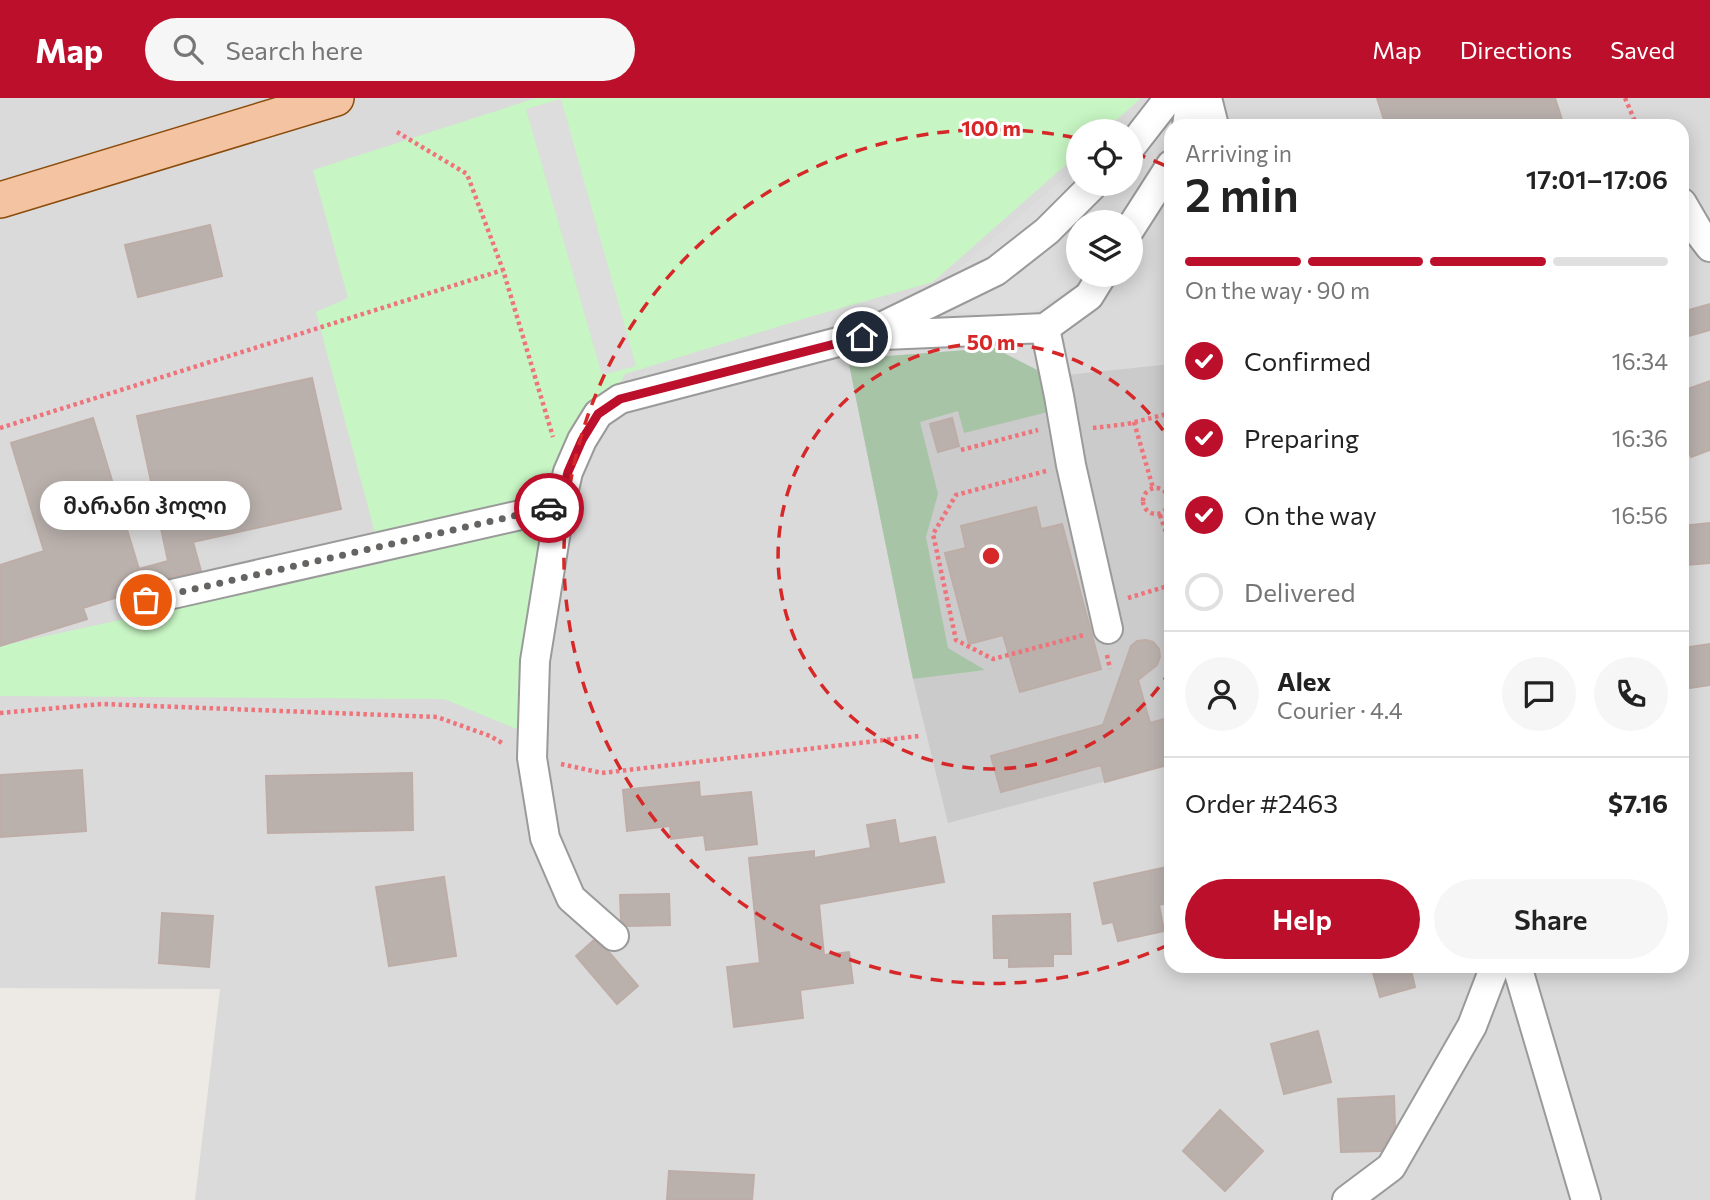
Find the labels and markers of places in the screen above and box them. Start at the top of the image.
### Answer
pin [832,307,892,367]
callout: მარანი ჰოლი [41,481,251,530]
centre of rings [979,544,1003,568]
pin [116,570,176,630]

